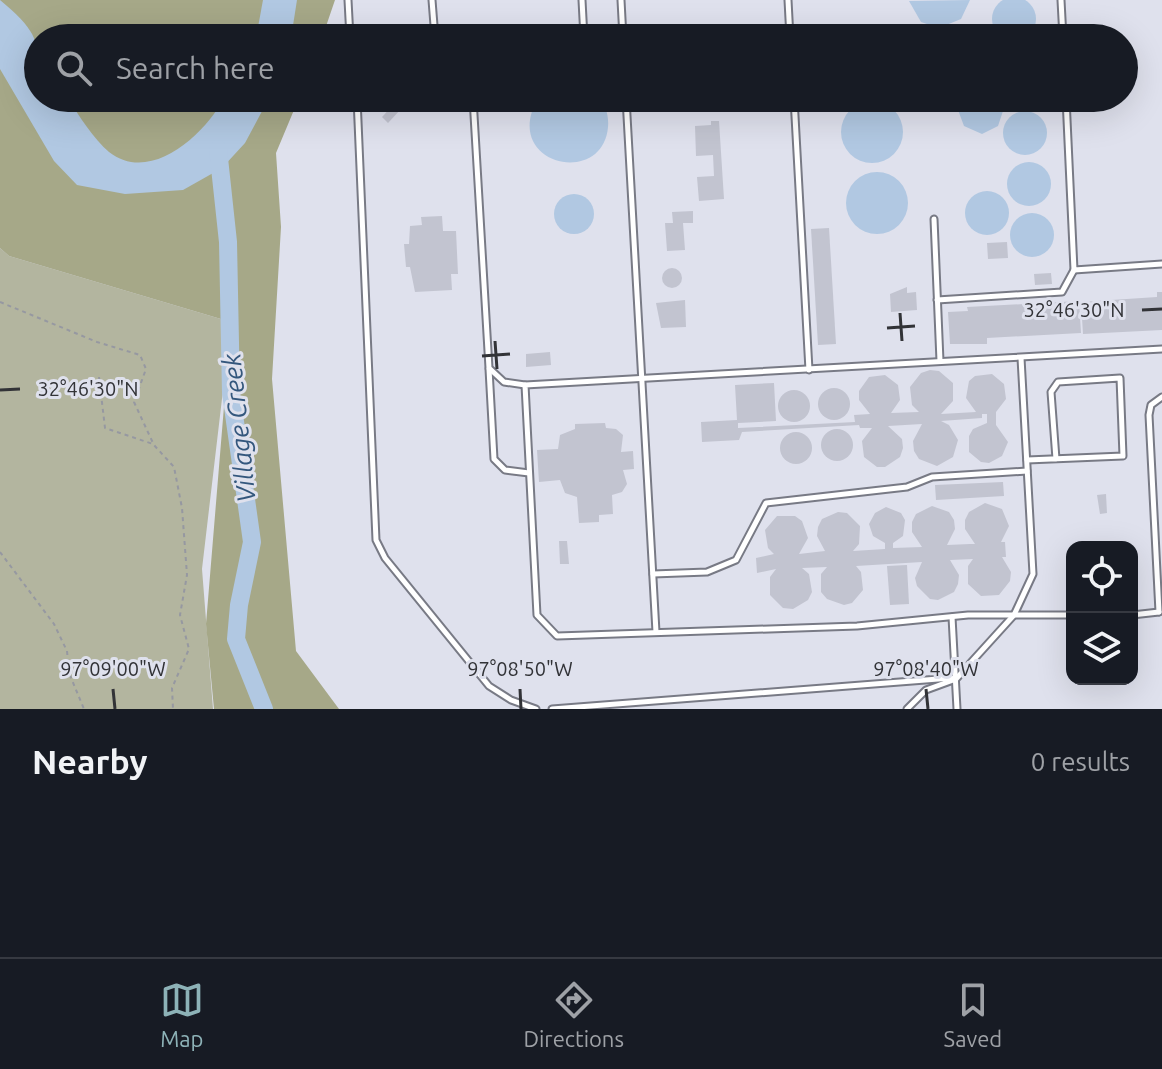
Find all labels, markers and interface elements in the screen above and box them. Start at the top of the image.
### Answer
search box [24,24,1138,112]
icon: search [52,46,96,90]
text: Search here [116,51,275,85]
text: 32°46'30"N [1023,298,1125,321]
water label: Village Creek [216,351,261,504]
text: 32°46'30"N [37,377,139,400]
map controls [1066,541,1138,685]
button: locate [1066,541,1138,613]
button: layers [1066,613,1138,685]
text: 97°09'00"W [60,657,166,680]
text: 97°08'50"W [467,657,573,680]
text: 97°08'40"W [873,657,979,680]
text: Nearby [32,742,147,780]
text: 0 results [1031,747,1130,776]
tab: Map [160,978,204,1051]
tab: Directions [523,978,624,1051]
tab: Saved [944,978,1002,1051]

